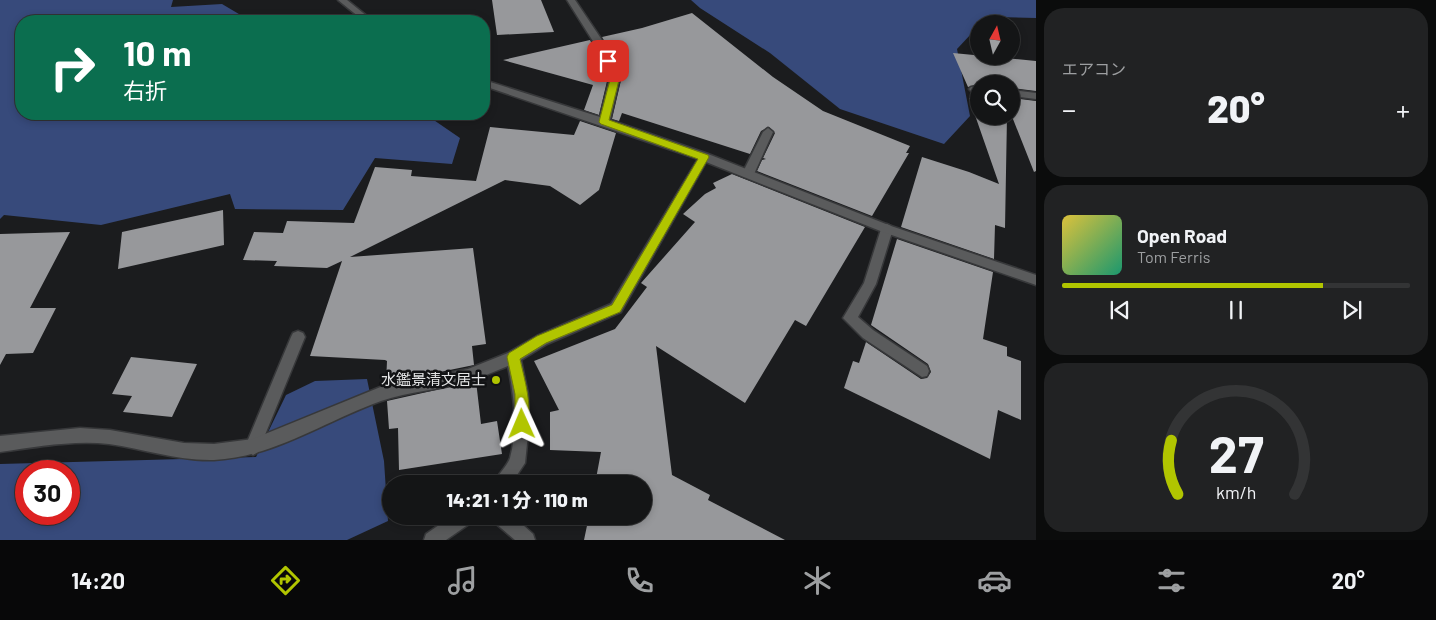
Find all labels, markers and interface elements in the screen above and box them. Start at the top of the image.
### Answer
north arrow [970,15,1020,65]
map controls [970,15,1020,125]
text: 10 m [123,31,192,73]
icon: right [40,35,105,100]
pin [587,40,629,82]
icon: arrive [594,47,622,75]
text: エアコン [1062,59,1126,78]
button: search [970,75,1020,125]
text: 右折 [123,77,167,103]
text: 20° [1207,85,1265,131]
text: − [1062,92,1076,126]
text: + [1396,92,1410,126]
text: Open Road [1137,224,1227,247]
text: Tom Ferris [1137,247,1211,266]
icon: previous [1106,296,1134,324]
icon: pause [1222,296,1250,324]
icon: next [1338,296,1366,324]
place label: 水鑑景清文居士 [381,370,486,388]
marker: 水鑑景清文居士 [490,374,502,386]
position arrow [495,397,547,449]
text: 27 [1209,421,1264,483]
speed limit sign: 30 [15,460,80,525]
text: km/h [1216,481,1256,503]
text: 14:21 · 1 分 · 110 m [446,488,588,511]
icon: directions [268,563,303,598]
icon: music [445,563,480,598]
icon: phone [622,563,657,598]
icon: climate [800,563,835,598]
icon: car [977,563,1012,598]
icon: filters [1154,563,1189,598]
text: 14:20 [71,567,125,593]
text: 20° [1332,567,1365,593]

